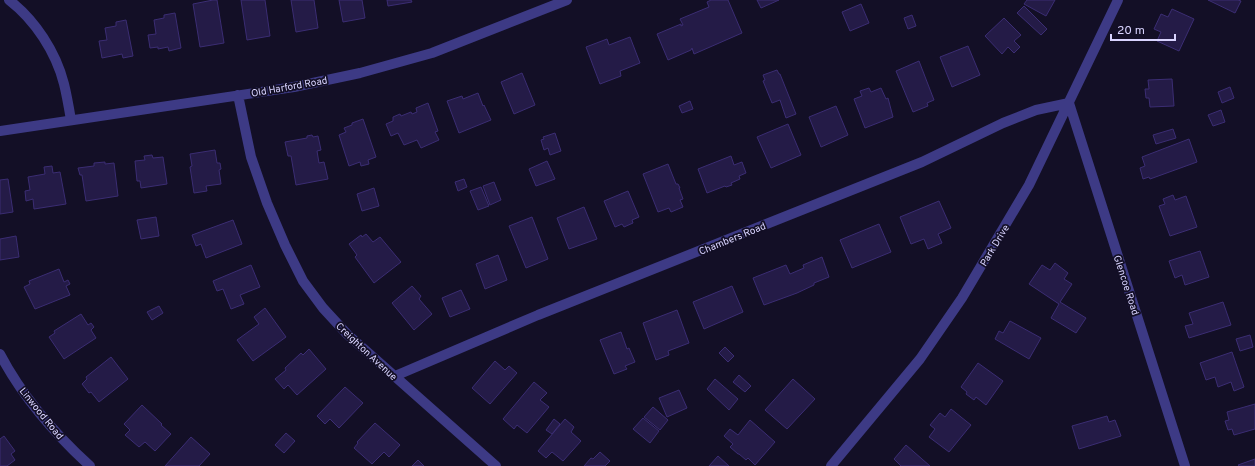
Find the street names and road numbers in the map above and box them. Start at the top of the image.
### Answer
street label: Old Harford Road [250,74,328,101]
street label: Chambers Road [697,220,768,259]
street label: Park Drive [978,222,1013,269]
street label: Glencoe Road [1110,254,1141,317]
street label: Creighton Avenue [333,320,399,384]
street label: Linwood Road [16,385,66,443]

